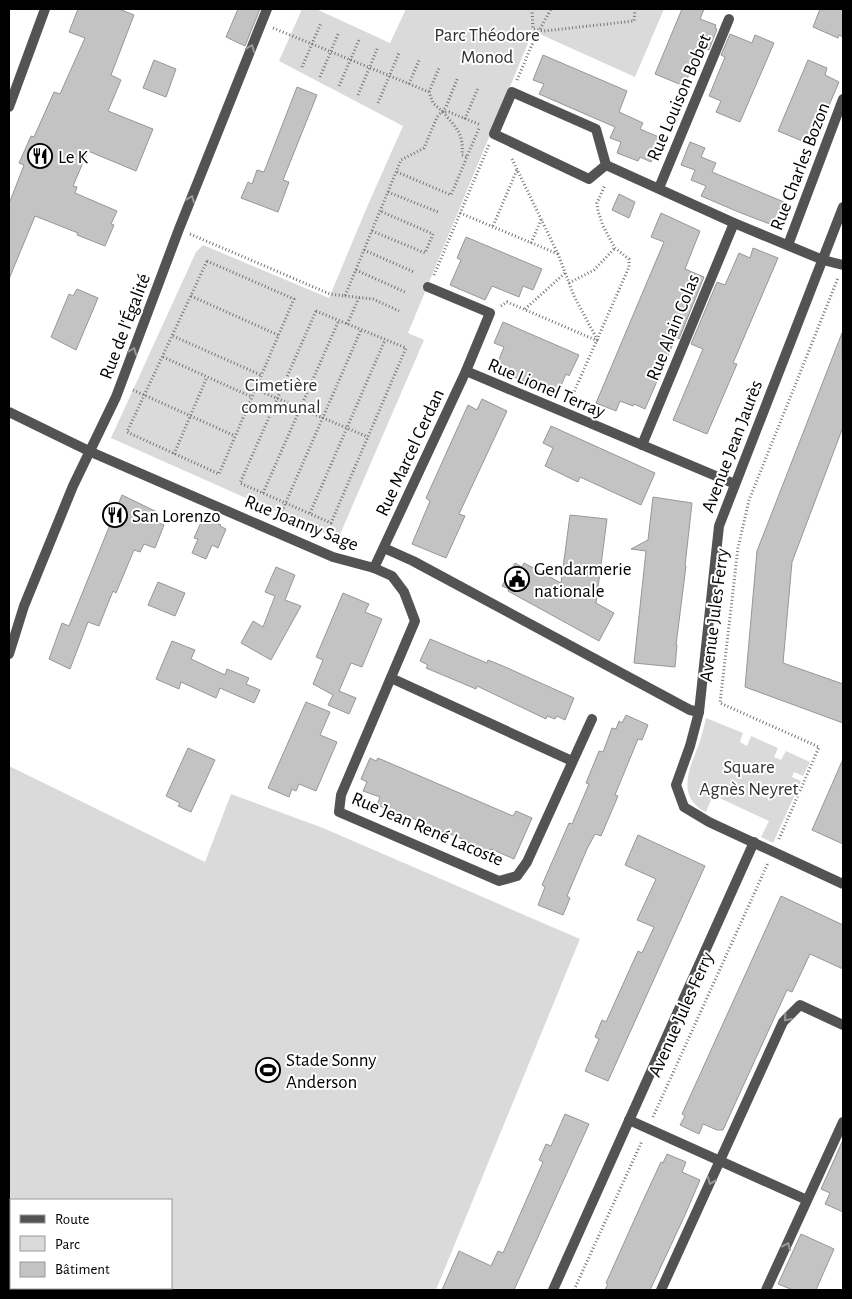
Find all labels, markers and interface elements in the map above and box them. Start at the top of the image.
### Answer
park label: Parc Théodore Monod [434,26,540,67]
street label: Rue Louison Bobet [644,31,715,164]
one-way arrow [245,44,255,53]
street label: Rue Charles Bozon [767,100,834,233]
restaurant icon: Le K [27,143,53,169]
place label: Le K [58,148,89,167]
one-way arrow [185,195,195,204]
street label: Rue de l'Égalité [95,270,154,382]
street label: Rue Alain Colas [643,272,703,384]
one-way arrow [127,347,137,356]
street label: Rue Lionel Terray [485,355,608,422]
park label: Cimetière communal [241,376,321,417]
street label: Avenue Jean Jaurès [698,378,766,515]
street label: Rue Marcel Cerdan [373,386,448,519]
street label: Rue Joanny Sage [242,492,361,555]
restaurant icon: San Lorenzo [102,502,128,528]
place label: San Lorenzo [132,507,220,526]
street label: Avenue Jules Ferry [697,547,732,683]
place label: Gendarmerie nationale [534,560,632,601]
public building icon: Gendarmerie nationale [504,566,530,592]
park label: Square Agnès Neyret [699,758,799,799]
street label: Rue Jean René Lacoste [349,789,506,870]
street label: Avenue Jules Ferry [645,949,717,1080]
one-way arrow [784,1012,793,1021]
place label: Stade Sonny Anderson [286,1051,376,1092]
sports icon: Stade Sonny Anderson [255,1057,281,1083]
one-way arrow [707,1175,717,1184]
legend [10,1199,172,1289]
text: Route [55,1212,89,1227]
text: Parc [55,1237,80,1252]
one-way arrow [780,1242,791,1251]
text: Bâtiment [55,1262,110,1277]

